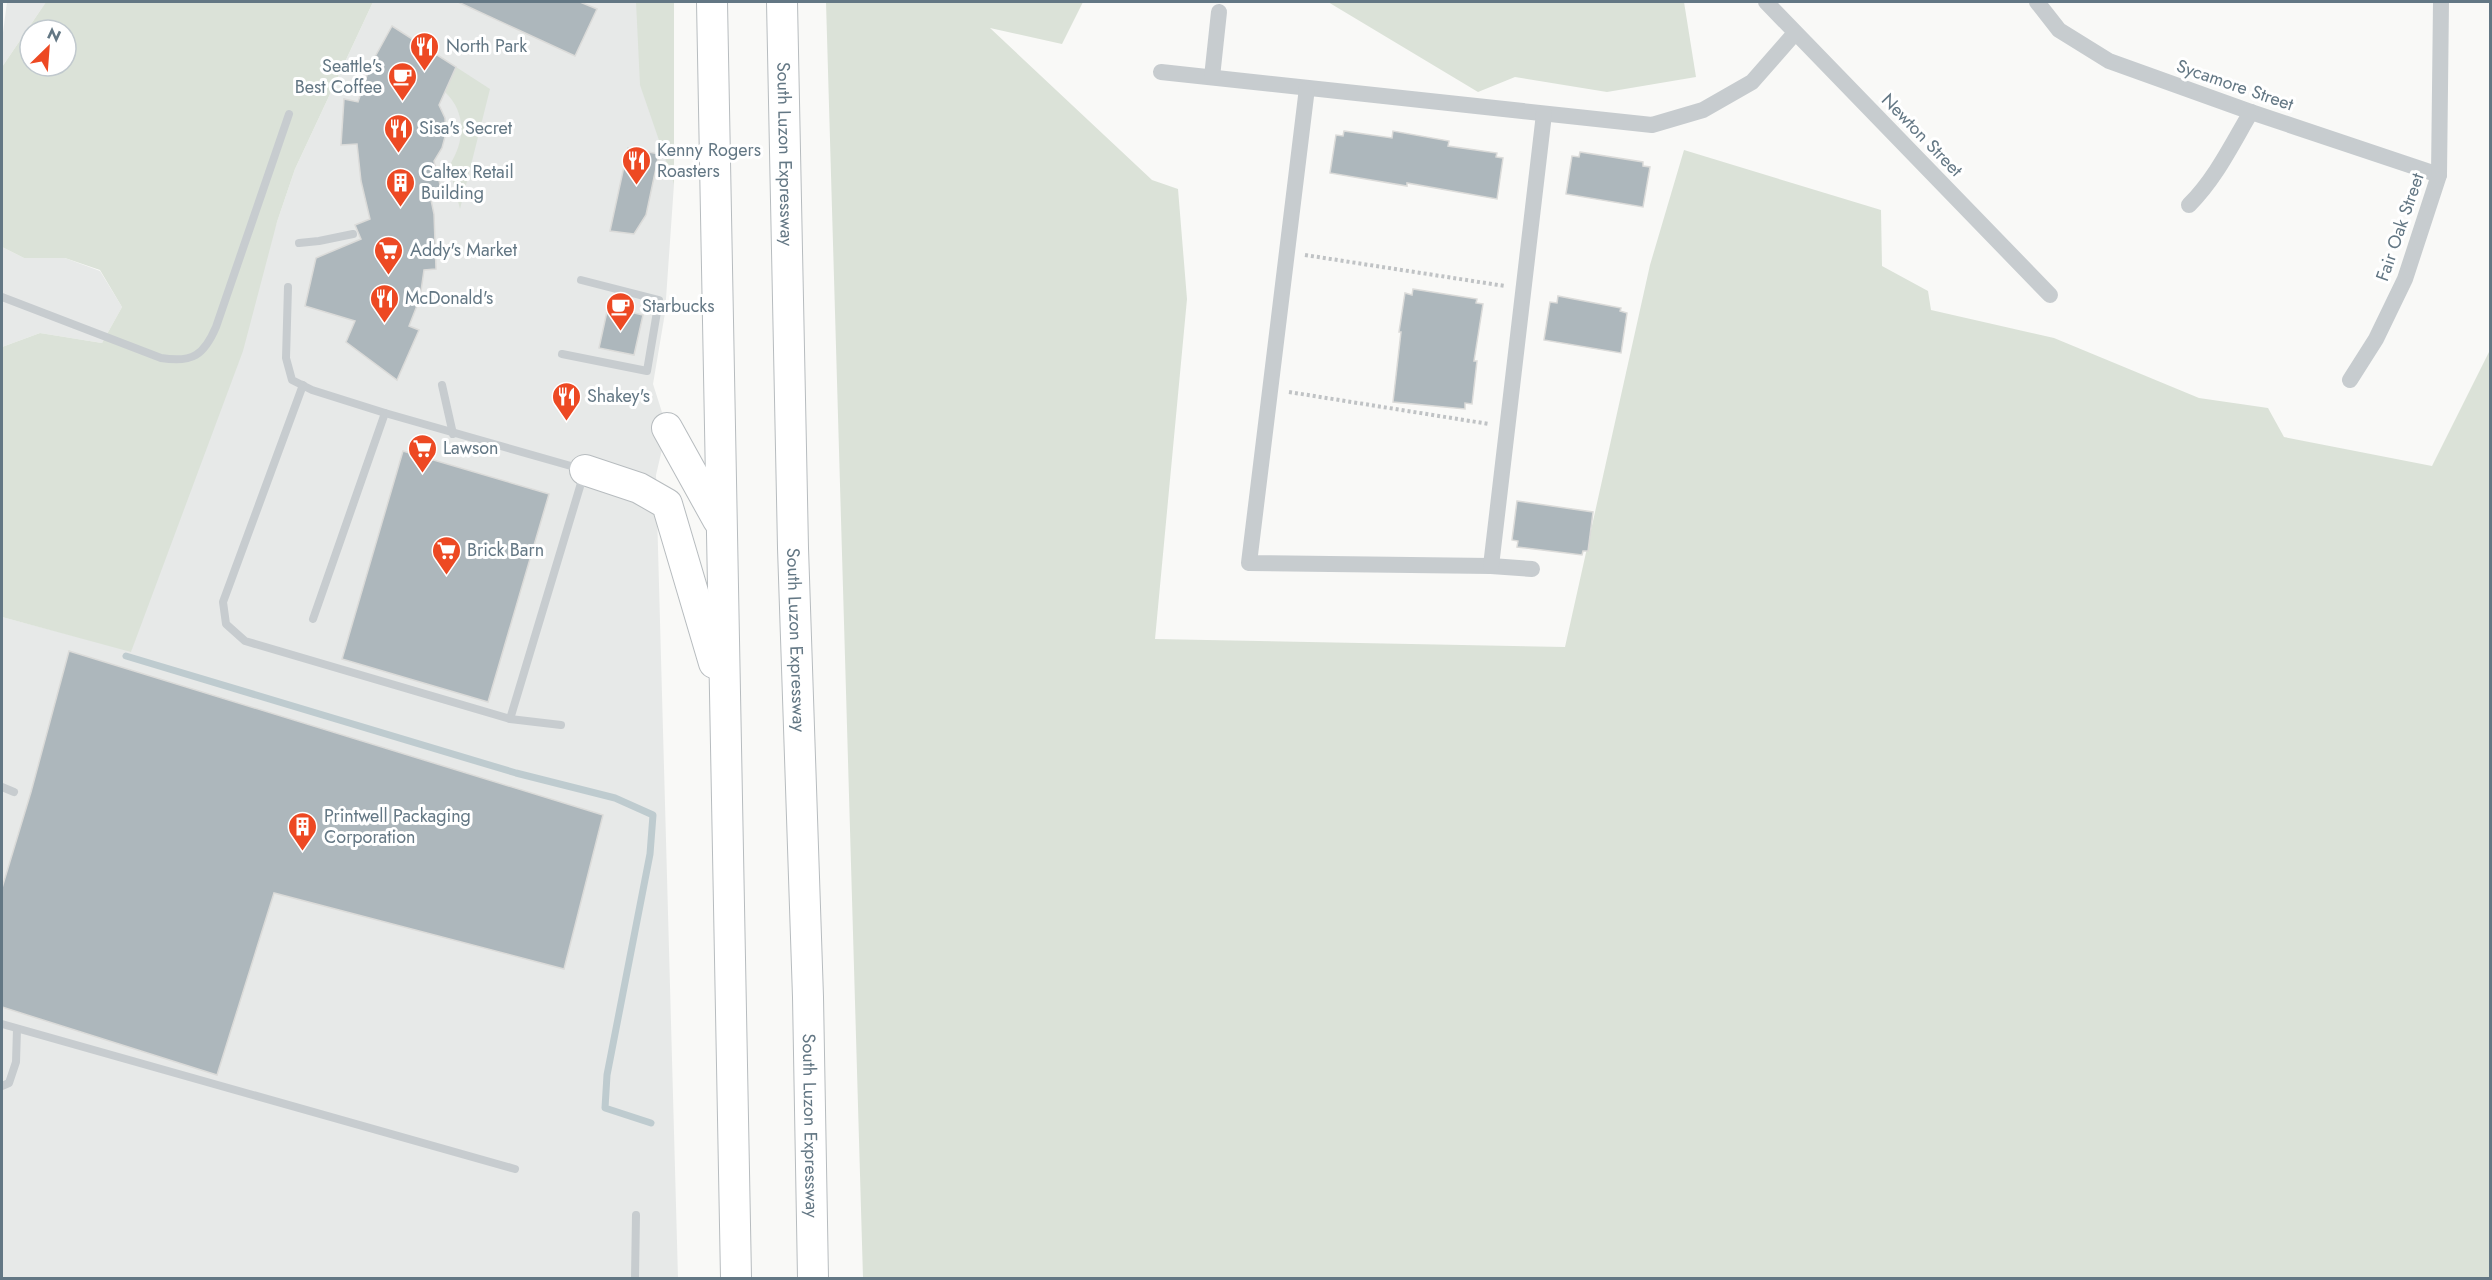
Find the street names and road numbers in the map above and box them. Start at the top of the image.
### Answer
street label: Sycamore Street [2173,53,2298,117]
street label: South Luzon Expressway [770,62,800,246]
street label: Newton Street [1875,87,1969,183]
street label: Fair Oak Street [2369,169,2431,284]
street label: South Luzon Expressway [780,547,812,732]
street label: South Luzon Expressway [796,1033,825,1218]

